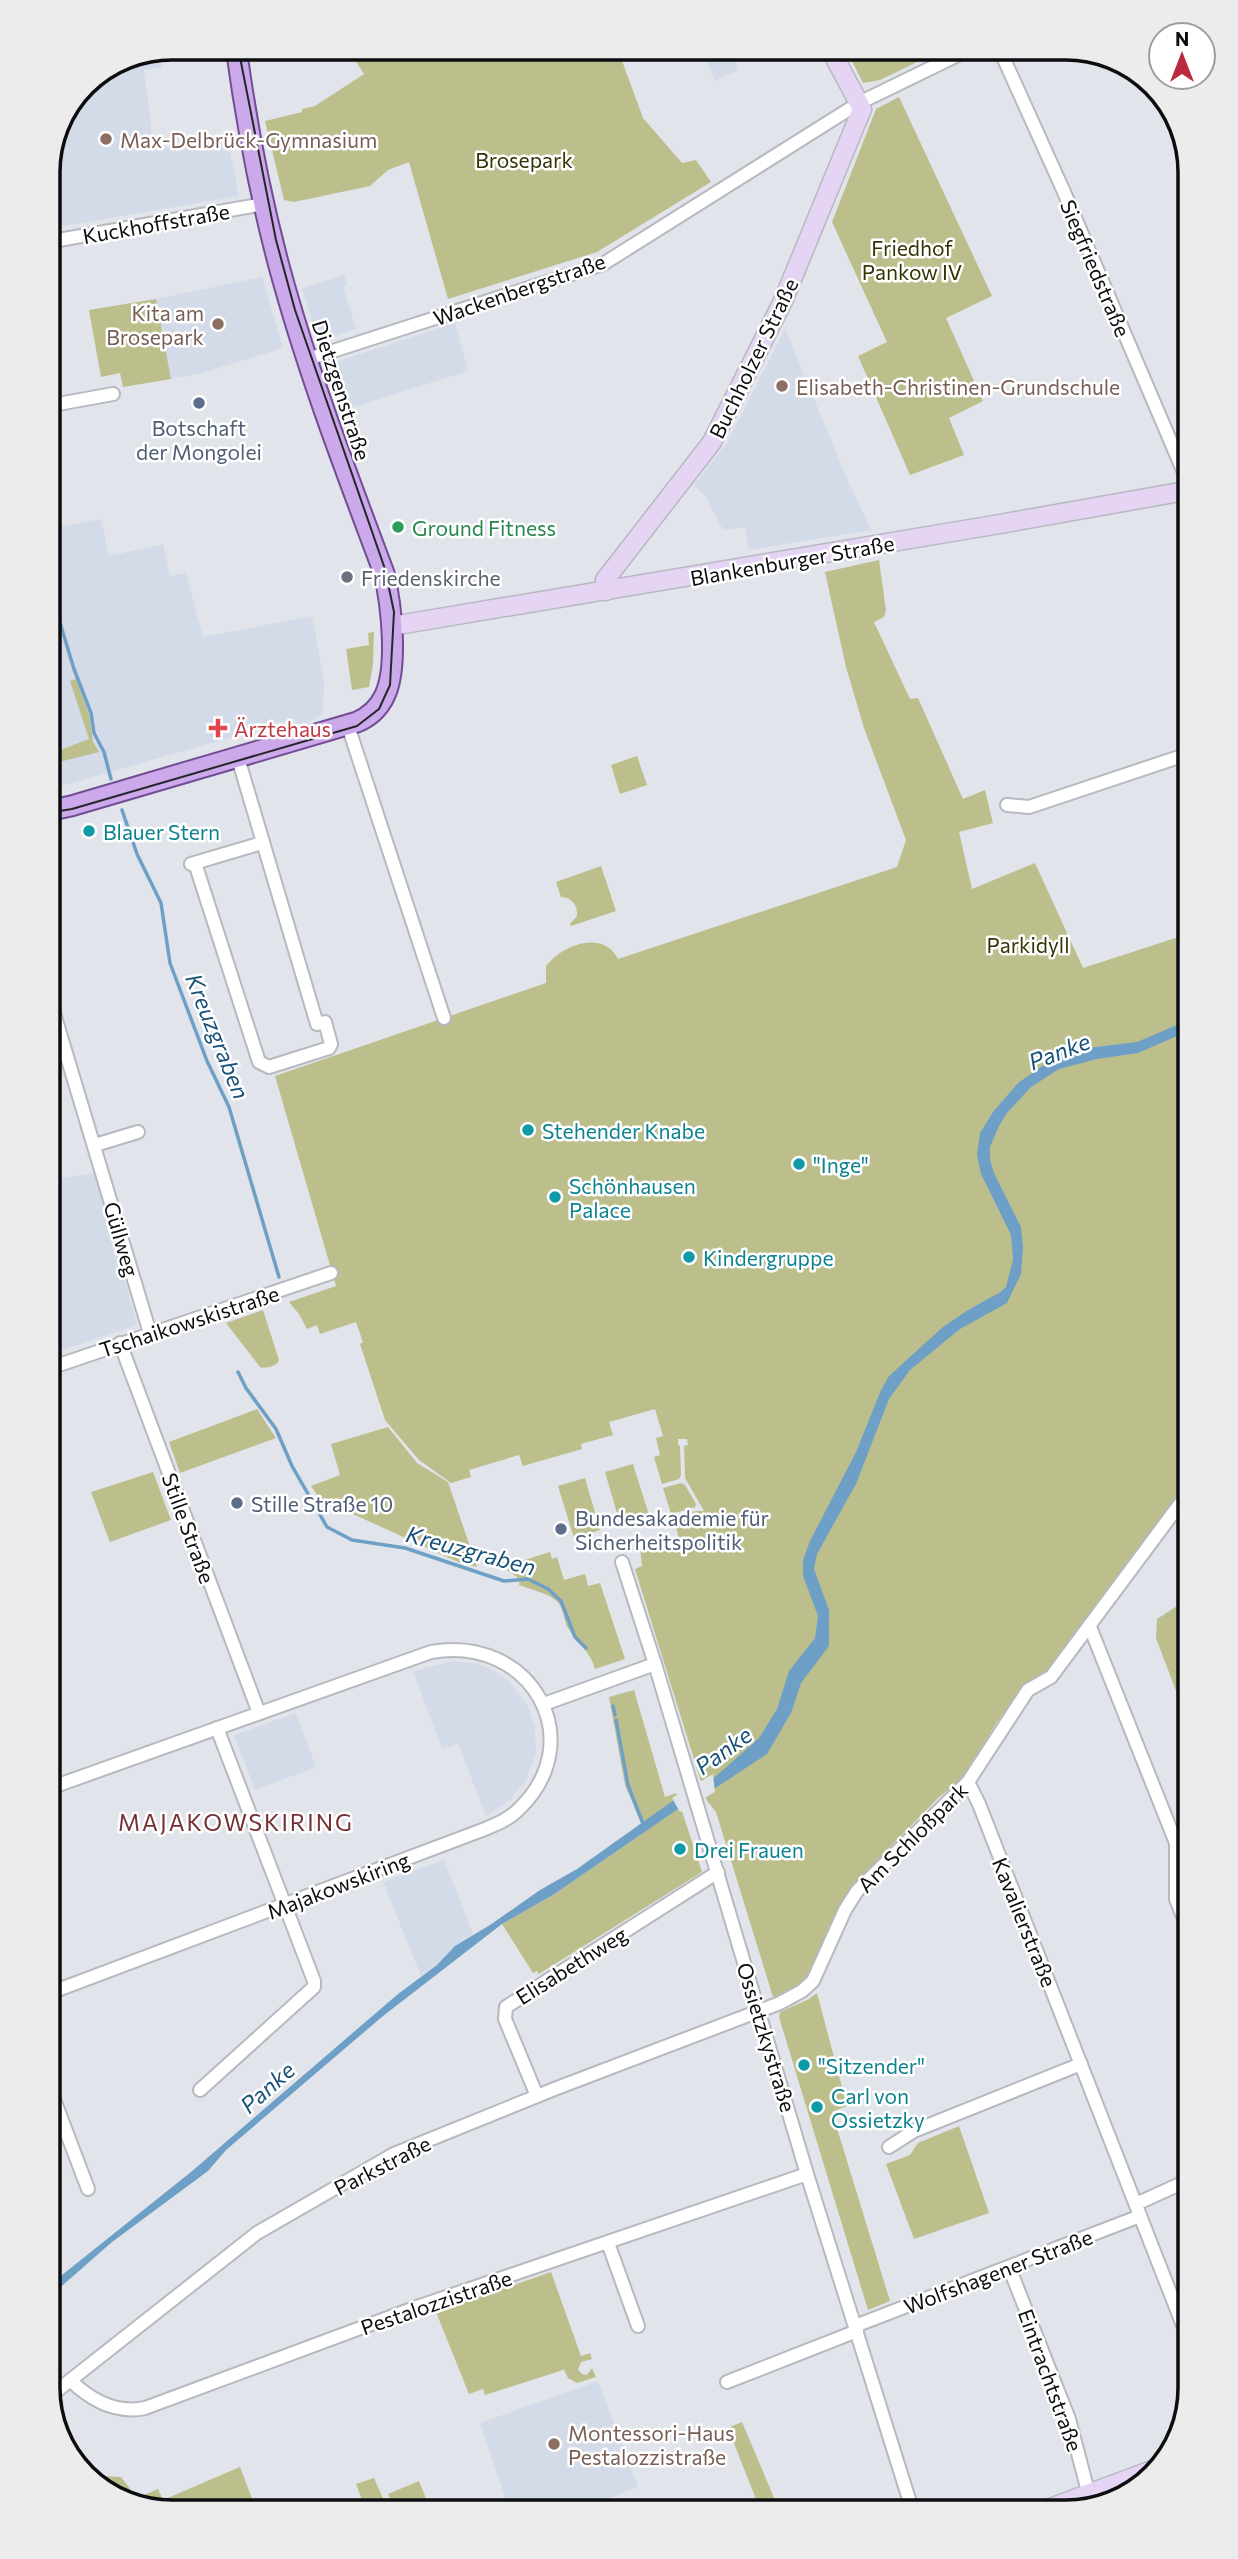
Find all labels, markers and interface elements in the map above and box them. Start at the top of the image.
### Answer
north arrow [1147,21,1217,91]
text: N [1175,27,1189,50]
place label: Max-Delbrück-Gymnasium [120,127,377,152]
marker: Max-Delbrück-Gymnasium [98,131,114,147]
park label: Brosepark [475,147,573,172]
street label: Siegfriedstraße [1056,196,1136,340]
street label: Kuckhoffstraße [81,198,231,248]
park label: Friedhof Pankow IV [862,235,962,284]
street label: Wackenbergstraße [430,248,608,330]
street label: Buchholzer Straße [703,274,803,442]
place label: Kita am Brosepark [106,300,204,349]
marker: Kita am Brosepark [210,316,226,332]
street label: Dietzgenstraße [308,317,376,463]
place label: Elisabeth-Christinen-Grundschule [796,374,1120,399]
marker: Elisabeth-Christinen-Grundschule [774,378,790,394]
marker: Botschaft der Mongolei [191,395,207,411]
place label: Botschaft der Mongolei [136,415,262,464]
place label: Ground Fitness [412,515,556,540]
marker: Ground Fitness [390,519,406,535]
street label: Blankenburger Straße [688,530,896,590]
place label: Friedenskirche [361,565,501,590]
marker: Friedenskirche [339,569,355,585]
place label: Ärztehaus [234,716,331,741]
marker: Ärztehaus [208,718,228,738]
place label: Blauer Stern [103,819,220,844]
marker: Blauer Stern [81,823,97,839]
park label: Parkidyll [987,932,1070,957]
water label: Kreuzgraben [180,969,256,1103]
water label: Panke [1024,1027,1094,1075]
place label: Stehender Knabe [542,1118,705,1143]
marker: Stehender Knabe [520,1122,536,1138]
place label: "Inge" [813,1152,869,1177]
marker: "Inge" [791,1156,807,1172]
place label: Schönhausen Palace [569,1173,696,1222]
marker: Schönhausen Palace [547,1189,563,1205]
street label: Güllweg [99,1199,145,1279]
place label: Kindergruppe [703,1245,834,1270]
marker: Kindergruppe [681,1249,697,1265]
street label: Tschaikowskistraße [96,1280,282,1362]
street label: Stille Straße [157,1469,221,1587]
place label: Stille Straße 10 [251,1491,393,1516]
marker: Stille Straße 10 [229,1495,245,1511]
place label: Bundesakademie für Sicherheitspolitik [575,1505,769,1554]
water label: Kreuzgraben [403,1519,539,1581]
marker: Bundesakademie für Sicherheitspolitik [553,1521,569,1537]
water label: Panke [689,1720,757,1780]
street label: Am Schloßpark [852,1777,972,1897]
district label: MAJAKOWSKIRING [118,1808,354,1836]
place label: Drei Frauen [694,1837,804,1862]
marker: Drei Frauen [672,1841,688,1857]
street label: Majakowskiring [263,1846,413,1924]
street label: Kavalierstraße [988,1854,1062,1990]
street label: Elisabethweg [511,1921,631,2009]
street label: Ossietzkystraße [732,1959,802,2115]
place label: "Sitzender" [818,2053,925,2078]
water label: Panke [234,2055,300,2119]
marker: "Sitzender" [796,2057,812,2073]
place label: Carl von Ossietzky [831,2083,925,2132]
marker: Carl von Ossietzky [809,2099,825,2115]
street label: Parkstraße [330,2130,434,2200]
street label: Wolfshagener Straße [900,2224,1096,2318]
street label: Pestalozzistraße [357,2264,515,2340]
street label: Eintrachtstraße [1014,2305,1088,2455]
place label: Montessori-Haus Pestalozzistraße [568,2420,734,2469]
marker: Montessori-Haus Pestalozzistraße [546,2436,562,2452]

